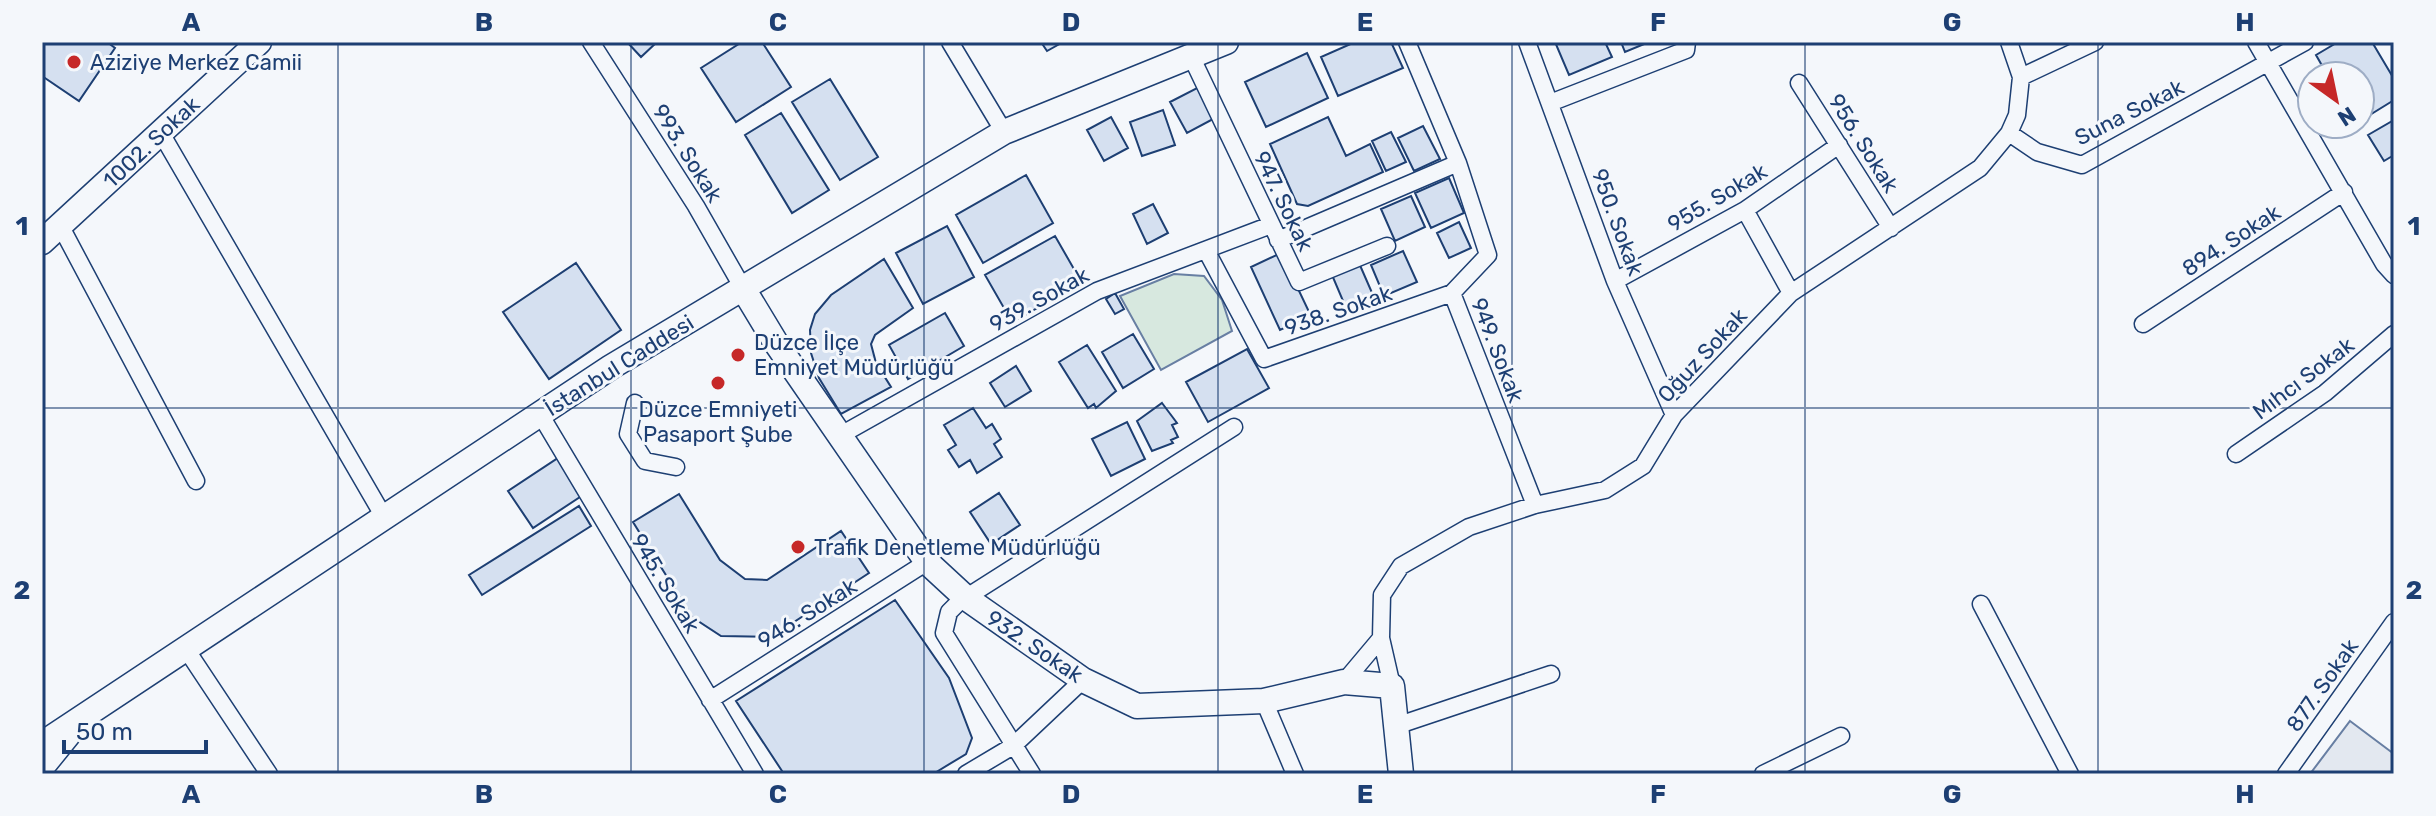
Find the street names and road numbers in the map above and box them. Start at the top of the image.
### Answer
street label: Suna Sokak [2070,73,2189,151]
street label: 956. Sokak [1823,89,1905,198]
street label: 1002. Sokak [97,90,206,194]
street label: 993. Sokak [647,99,729,208]
street label: 947. Sokak [1248,147,1320,256]
street label: 955. Sokak [1663,157,1772,238]
street label: 950. Sokak [1586,165,1650,280]
street label: 894. Sokak [2177,198,2286,282]
street label: 939. Sokak [985,261,1094,338]
street label: 938. Sokak [1281,279,1396,341]
street label: 949. Sokak [1465,294,1530,407]
street label: Oğuz Sokak [1652,302,1753,408]
street label: İstanbul Caddesi [540,309,699,422]
street label: Mıhcı Sokak [2247,331,2360,425]
street label: 945. Sokak [625,529,706,638]
street label: 946. Sokak [753,572,862,654]
street label: 932. Sokak [981,604,1089,689]
street label: 877. Sokak [2281,633,2365,737]

